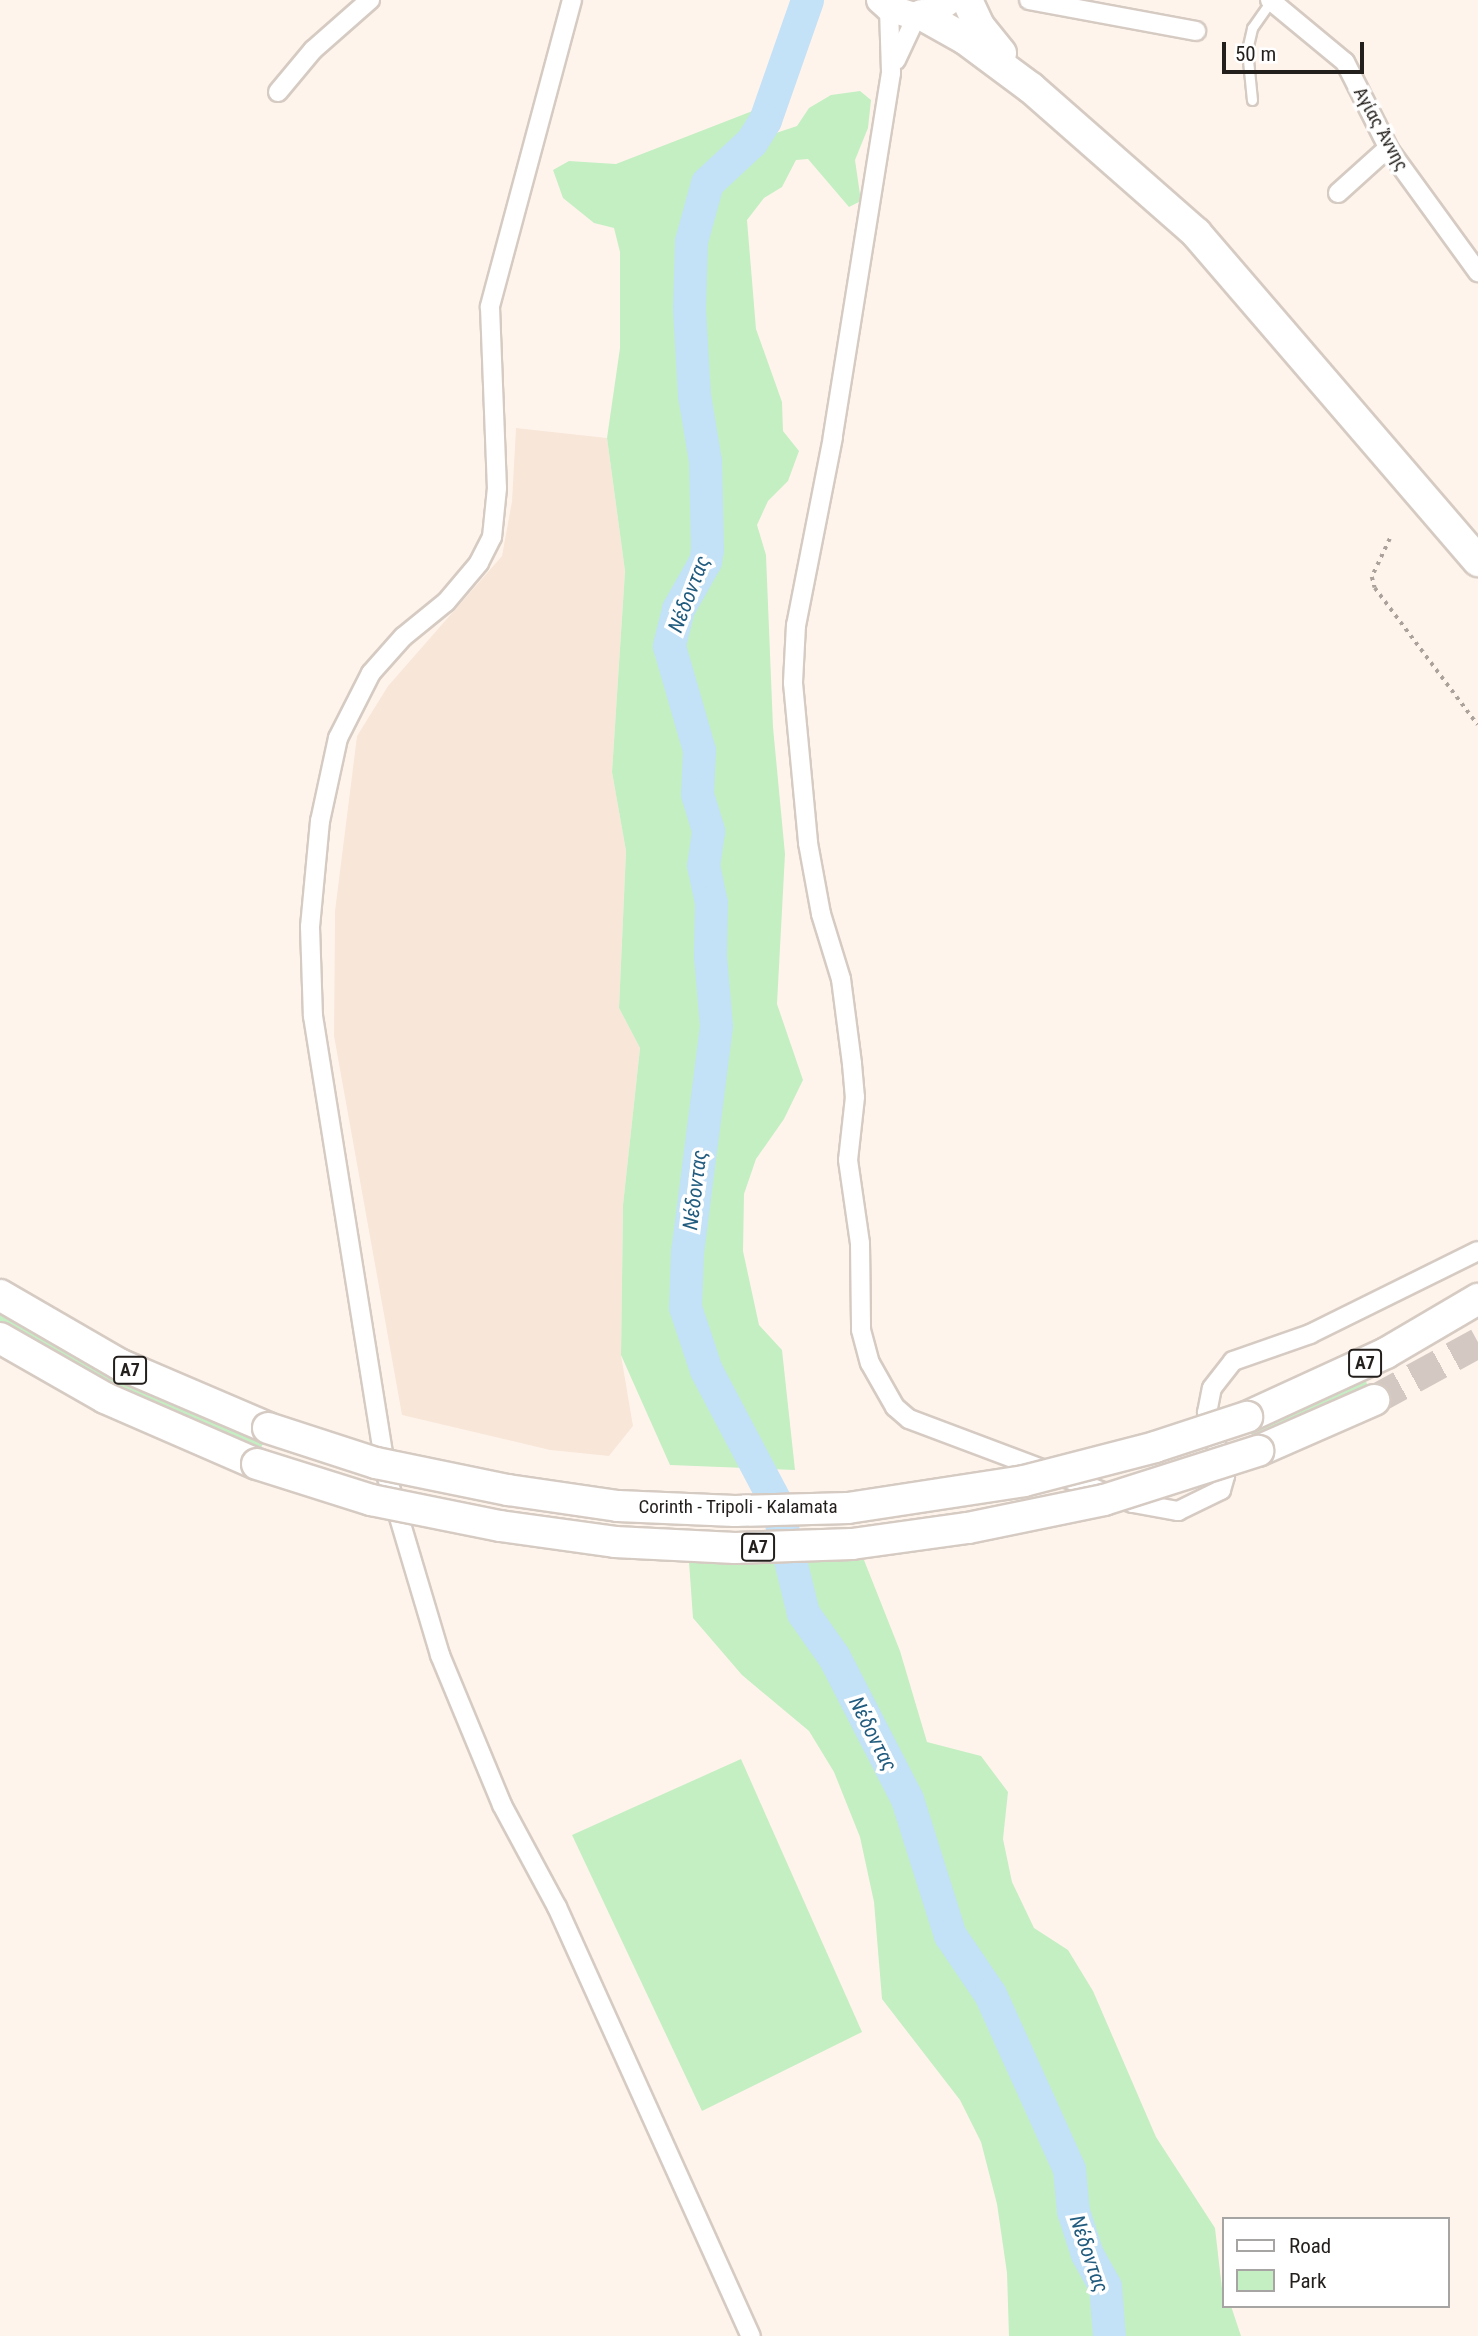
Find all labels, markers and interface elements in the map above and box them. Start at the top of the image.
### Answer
scale bar [1226,28,1368,72]
text: 50 m [1235,42,1276,66]
street label: Αγίας Άννης [1349,83,1413,175]
water label: Νέδoντας [663,552,715,636]
water label: Νέδoντας [678,1149,712,1231]
road number: Α7 [1348,1348,1382,1378]
road number: Α7 [113,1356,148,1385]
street label: Corinth - Tripoli - Kalamata [638,1496,838,1518]
road number: Α7 [740,1532,776,1562]
water label: Νέδoντας [844,1693,902,1775]
water label: Νέδoντας [1064,2212,1114,2296]
legend [1222,2217,1450,2308]
text: Road [1289,2234,1331,2258]
text: Park [1289,2269,1326,2293]

